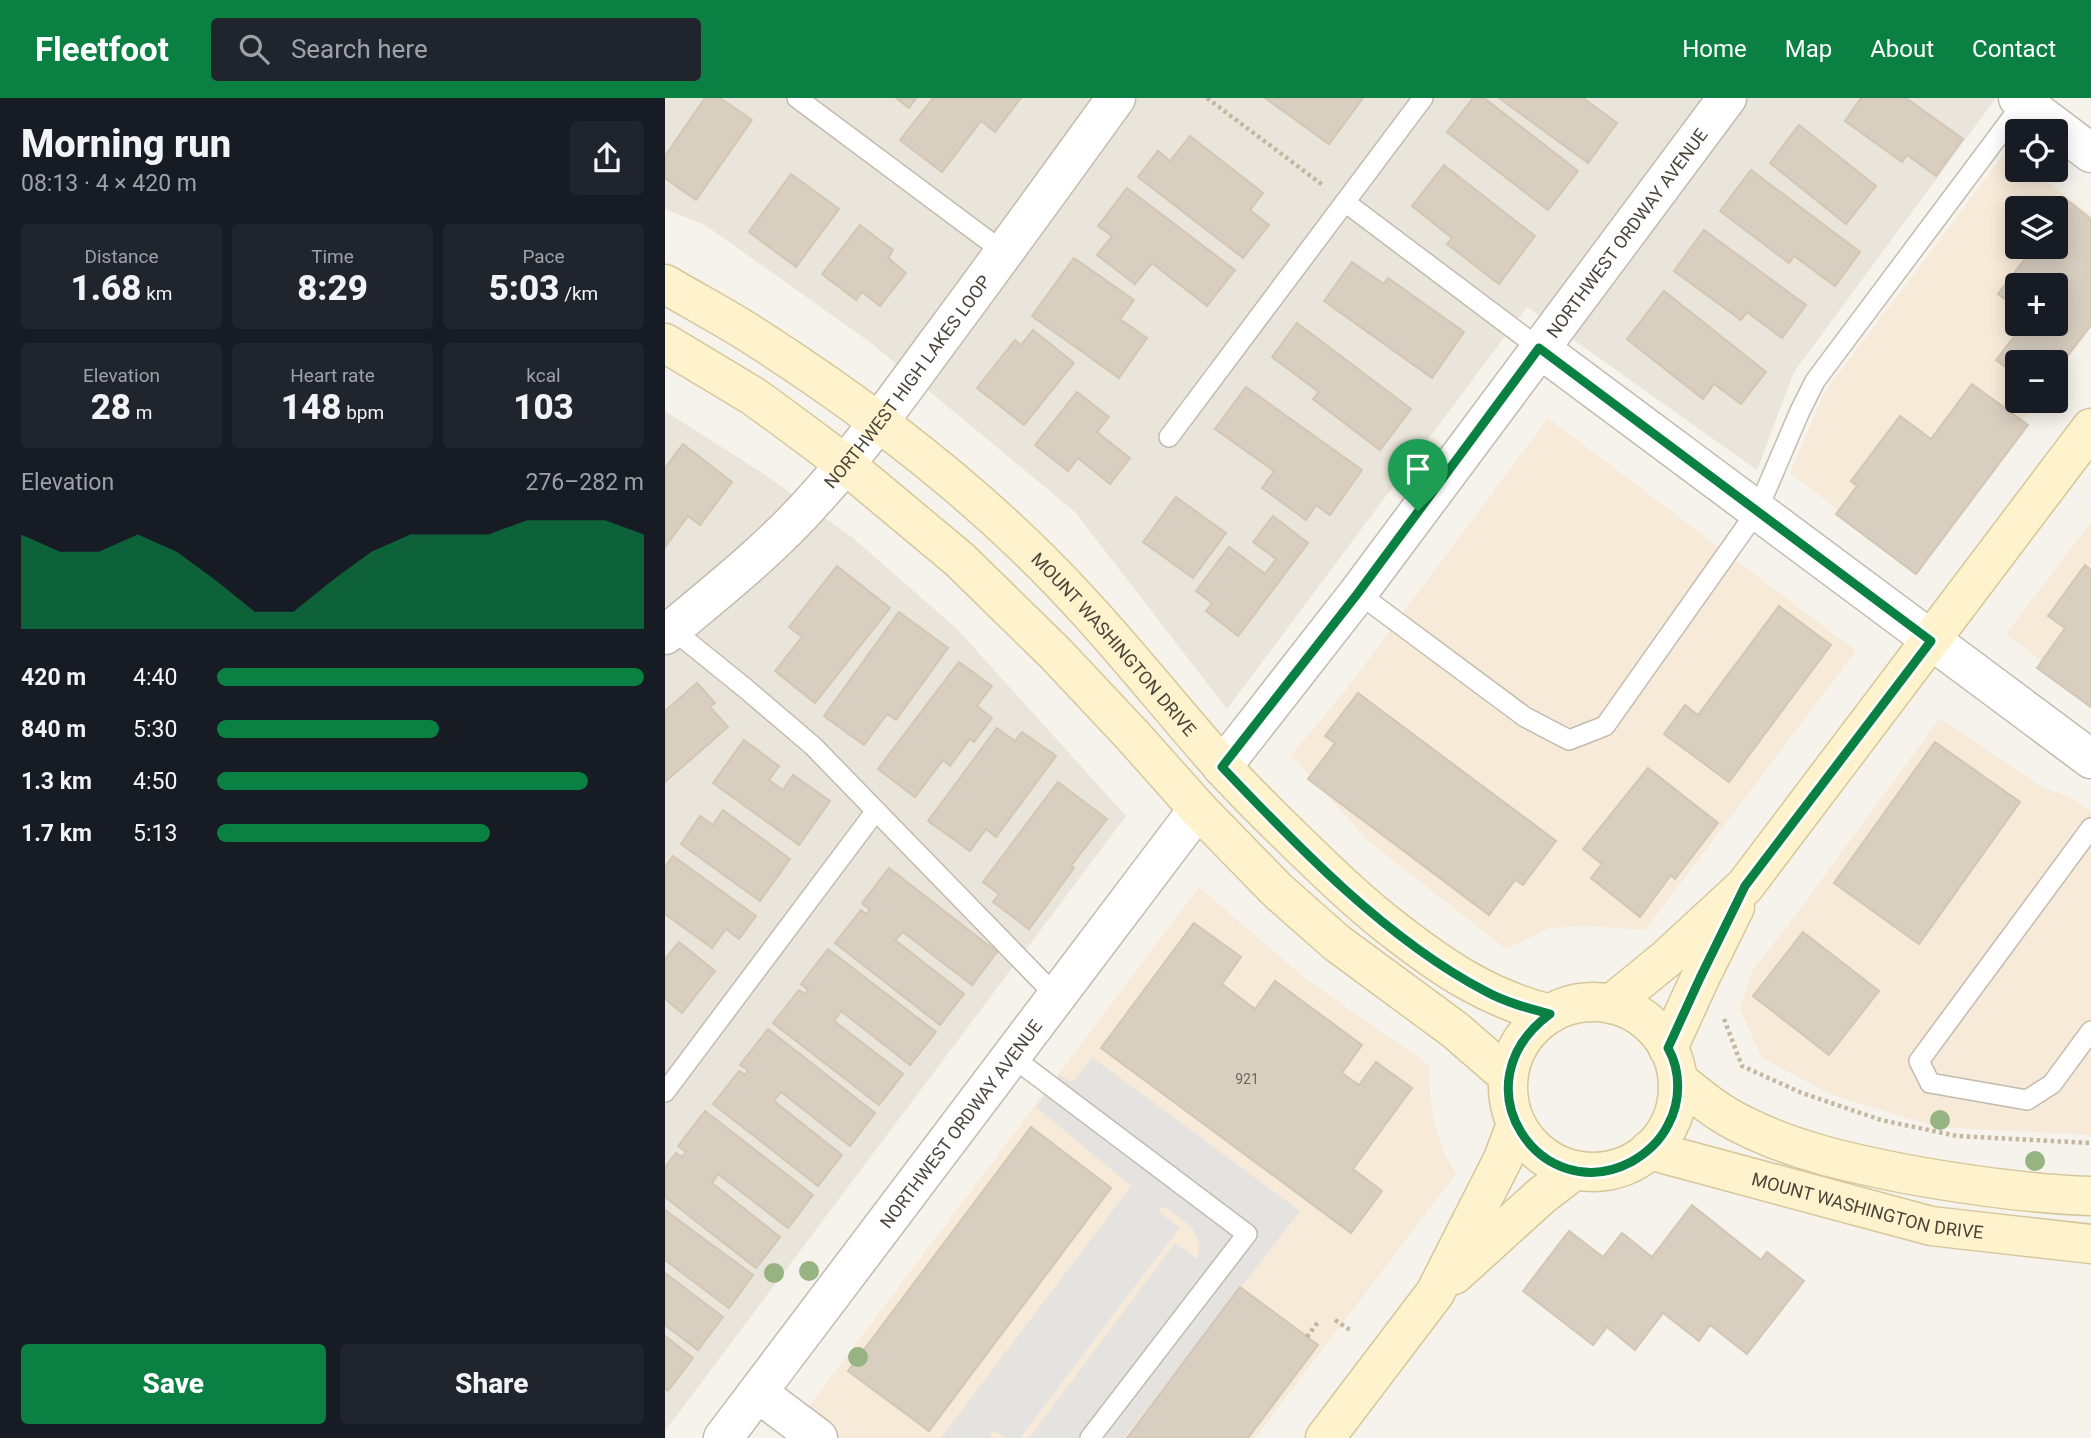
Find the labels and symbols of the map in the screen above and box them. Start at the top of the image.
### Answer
street label: NORTHWEST ORDWAY AVENUE [1542,124,1711,342]
street label: NORTHWEST HIGH LAKES LOOP [819,271,994,492]
pin [1388,439,1448,511]
street label: MOUNT WASHINGTON DRIVE [1027,548,1201,740]
street label: NORTHWEST ORDWAY AVENUE [875,1015,1046,1232]
house number: 921 [1235,1071,1259,1087]
street label: MOUNT WASHINGTON DRIVE [1750,1168,1985,1242]

